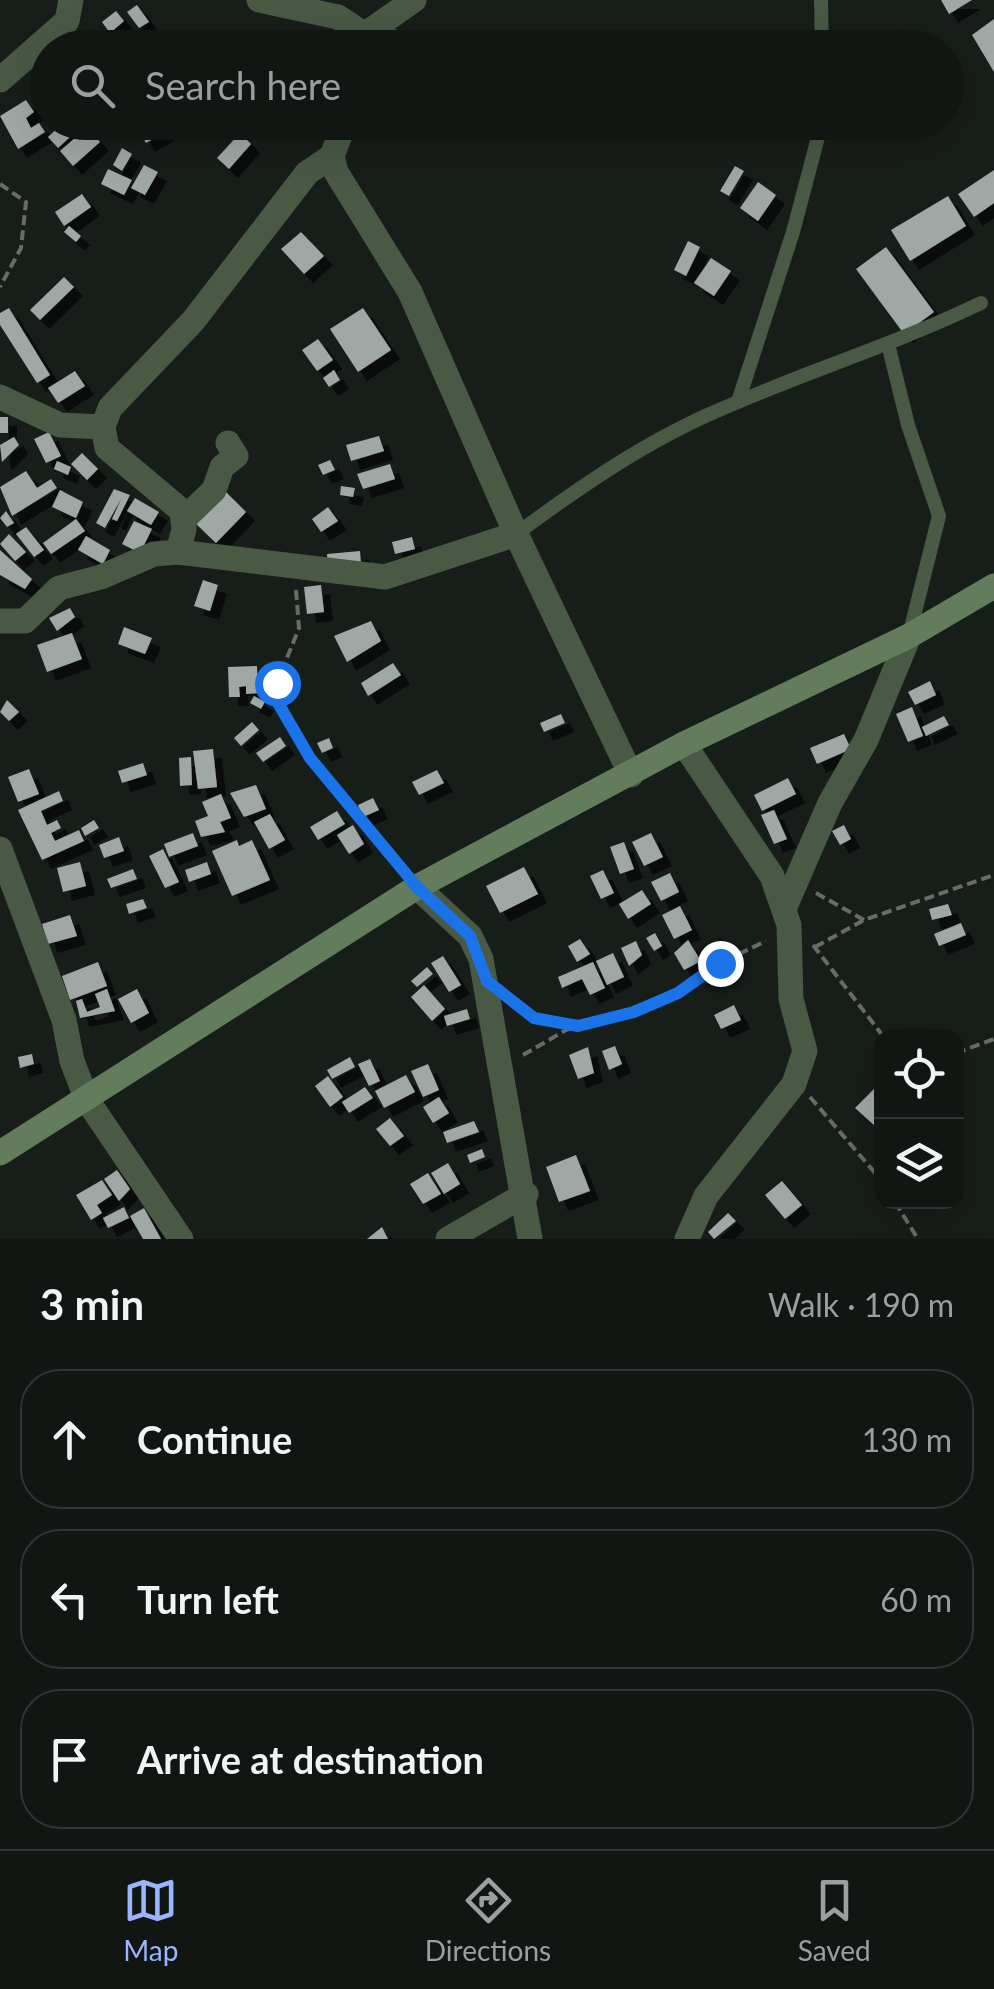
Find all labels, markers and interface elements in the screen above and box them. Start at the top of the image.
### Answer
search box [30,30,964,140]
icon: search [65,58,120,113]
text: Search here [145,62,341,108]
route start [255,661,301,707]
route end [698,941,744,987]
map controls [874,1029,964,1209]
button: locate [874,1029,964,1119]
button: layers [874,1119,964,1209]
text: 3 min [40,1279,144,1329]
text: Walk · 190 m [768,1285,954,1324]
icon: ahead [42,1412,97,1467]
text: Continue [137,1416,292,1462]
text: 130 m [862,1420,952,1459]
icon: left [42,1572,97,1627]
text: Turn left [137,1576,279,1622]
text: 60 m [880,1580,952,1619]
icon: arrive [42,1732,97,1787]
text: Arrive at destination [137,1736,484,1782]
tab: Map [123,1873,178,1967]
tab: Directions [425,1873,551,1967]
tab: Saved [798,1873,871,1967]

